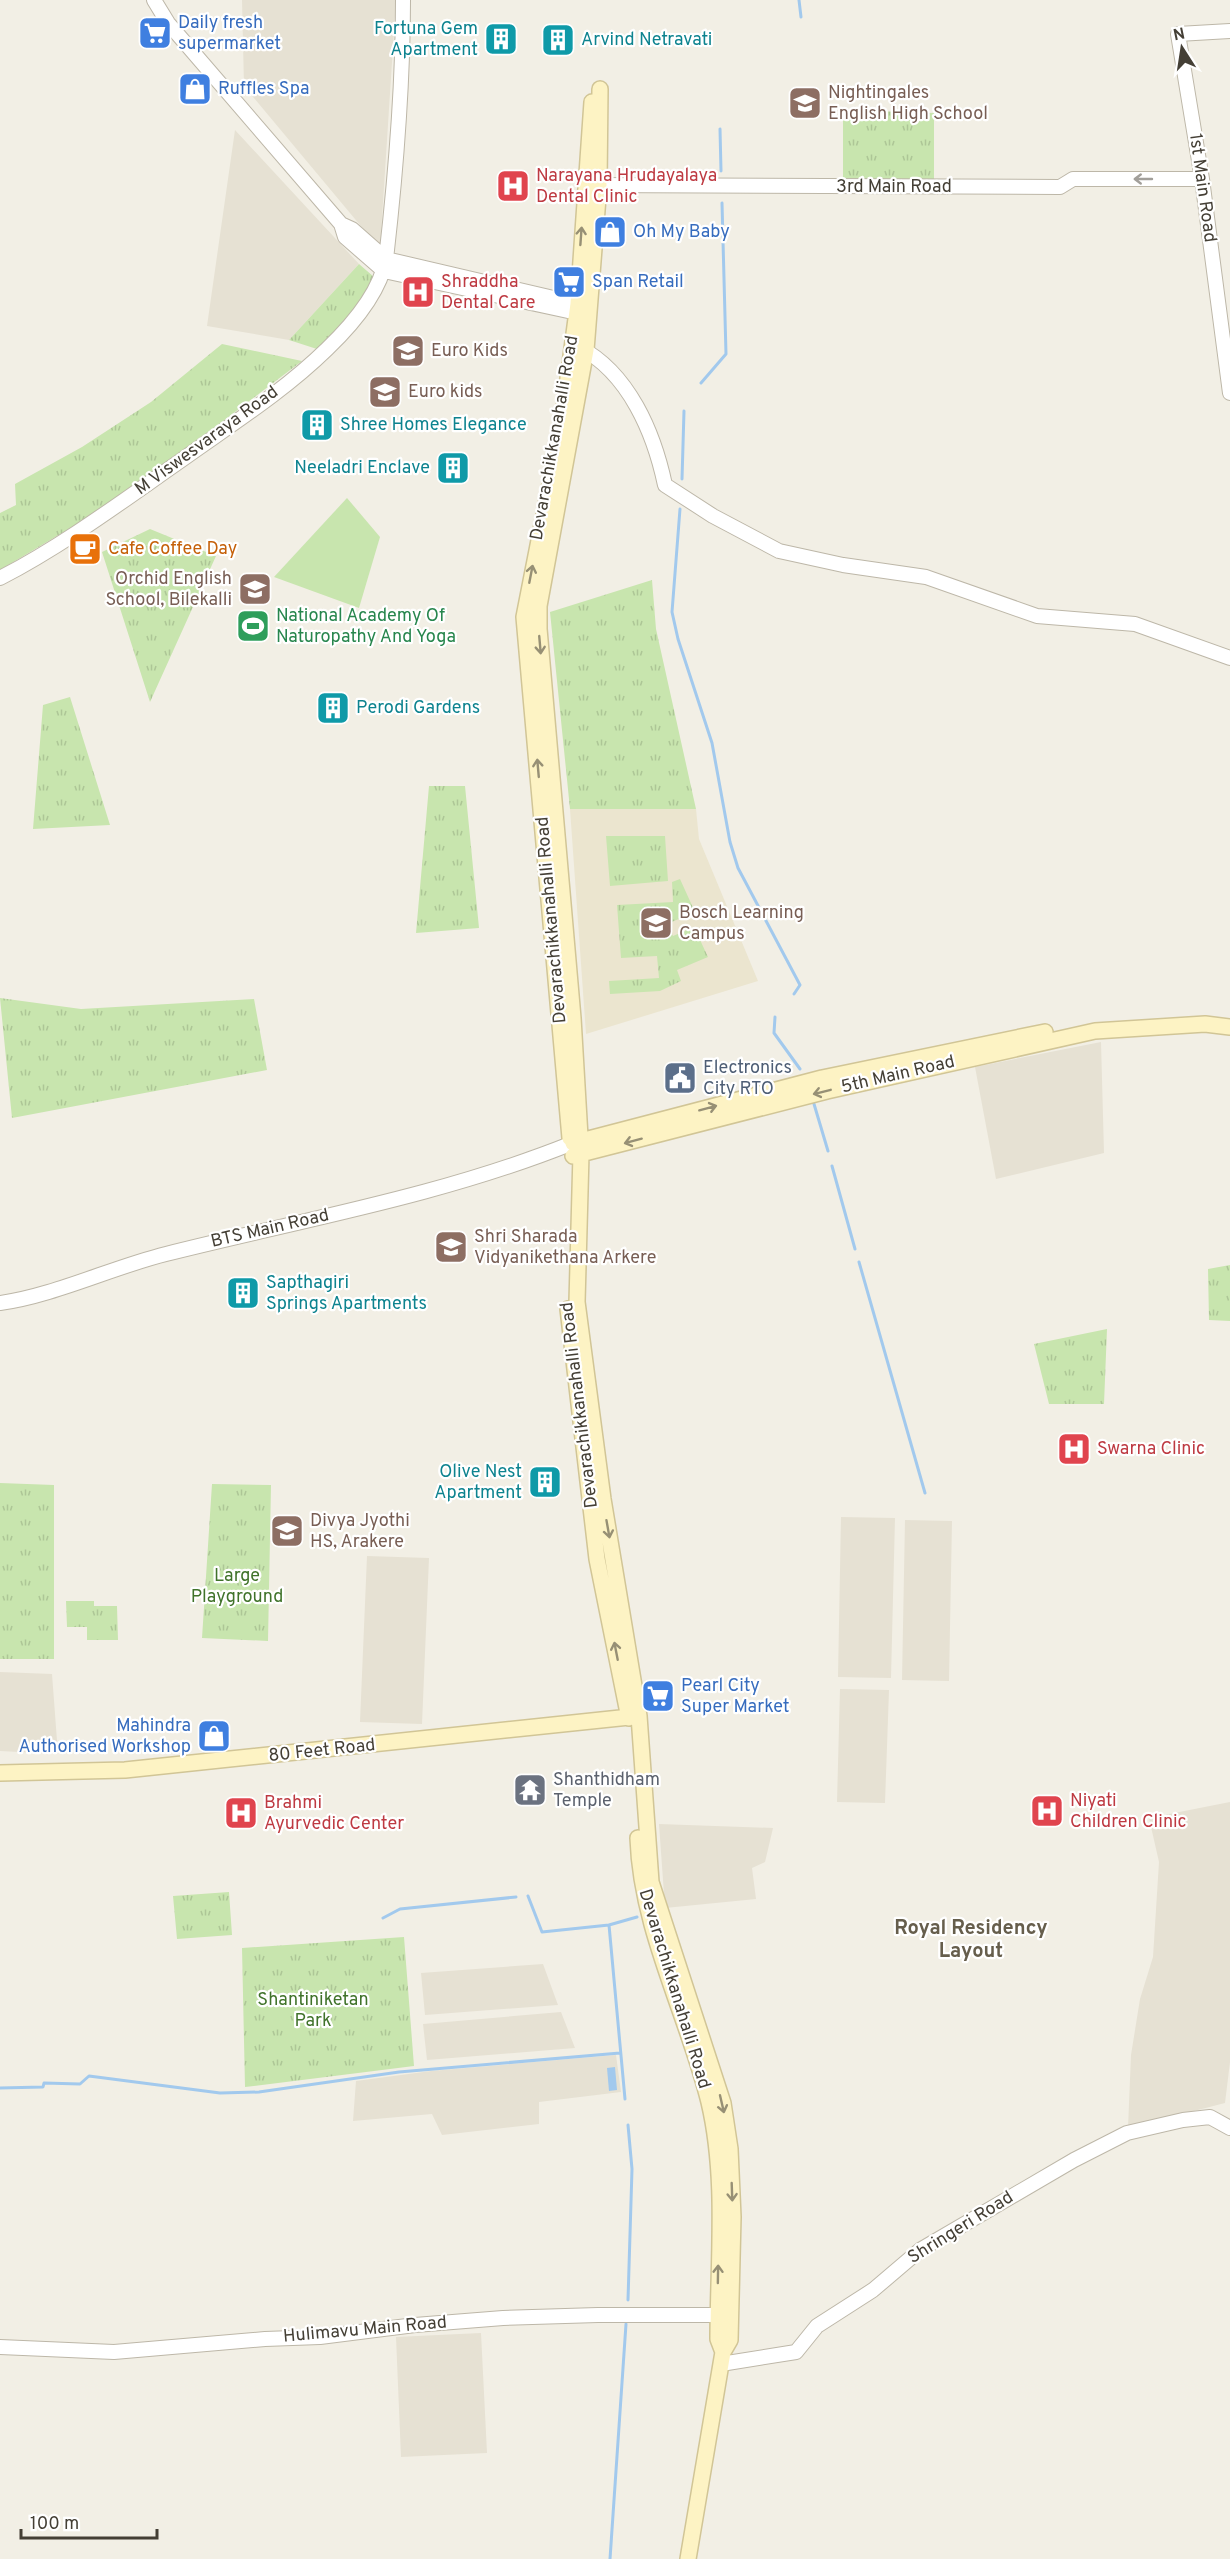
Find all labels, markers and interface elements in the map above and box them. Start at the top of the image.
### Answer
place label: Daily fresh supermarket [178,12,281,56]
supermarket icon: Daily fresh supermarket [137,15,173,51]
place label: Fortuna Gem Apartment [374,18,478,62]
north arrow [1152,18,1212,78]
building icon: Fortuna Gem Apartment [483,21,519,57]
building icon: Arvind Netravati [540,22,576,58]
text: N [1172,24,1187,46]
place label: Arvind Netravati [581,29,712,52]
shop icon: Ruffles Spa [177,71,213,107]
place label: Ruffles Spa [218,78,310,101]
place label: Nightingales English High School [828,82,988,126]
school or university icon: Nightingales English High School [787,85,823,121]
street label: 1st Main Road [1183,132,1221,244]
place label: Narayana Hrudayalaya Dental Clinic [536,165,717,209]
hospital icon: Narayana Hrudayalaya Dental Clinic [495,168,531,204]
one-way arrow [1134,173,1154,185]
street label: 3rd Main Road [836,176,952,199]
shop icon: Oh My Baby [592,214,628,250]
place label: Oh My Baby [633,221,730,244]
one-way arrow [576,227,587,247]
supermarket icon: Span Retail [551,264,587,300]
place label: Shraddha Dental Care [441,271,535,315]
place label: Span Retail [592,271,684,294]
hospital icon: Shraddha Dental Care [400,274,436,310]
school or university icon: Euro Kids [390,333,426,369]
street label: Devarachikkanahalli Road [526,334,584,542]
place label: Euro Kids [431,340,508,363]
school or university icon: Euro kids [367,374,403,410]
street label: M Viswesvaraya Road [131,381,283,501]
place label: Euro kids [408,381,483,404]
building icon: Shree Homes Elegance [299,407,335,443]
place label: Shree Homes Elegance [340,414,527,437]
building icon: Neeladri Enclave [435,450,471,486]
place label: Neeladri Enclave [294,457,430,480]
cafe icon: Cafe Coffee Day [67,531,103,567]
place label: Cafe Coffee Day [108,538,237,561]
one-way arrow [526,565,537,585]
place label: Orchid English School, Bilekalli [105,568,232,612]
school or university icon: Orchid English School, Bilekalli [237,571,273,607]
place label: National Academy Of Naturopathy And Yoga [276,605,456,649]
sports icon: National Academy Of Naturopathy And Yoga [235,608,271,644]
one-way arrow [535,634,546,654]
building icon: Perodi Gardens [315,690,351,726]
place label: Perodi Gardens [356,697,480,720]
one-way arrow [532,758,543,778]
street label: Devarachikkanahalli Road [531,816,573,1024]
place label: Bosch Learning Campus [679,902,804,946]
school or university icon: Bosch Learning Campus [638,905,674,941]
street label: 5th Main Road [839,1051,957,1099]
place label: Electronics City RTO [703,1057,792,1101]
public building icon: Electronics City RTO [662,1060,698,1096]
one-way arrow [813,1087,832,1099]
one-way arrow [698,1102,717,1114]
one-way arrow [624,1136,643,1148]
street label: BTS Main Road [209,1204,331,1254]
place label: Shri Sharada Vidyanikethana Arkere [474,1226,656,1270]
school or university icon: Shri Sharada Vidyanikethana Arkere [433,1229,469,1265]
place label: Sapthagiri Springs Apartments [266,1272,427,1316]
building icon: Sapthagiri Springs Apartments [225,1275,261,1311]
street label: Devarachikkanahalli Road [556,1301,604,1509]
hospital icon: Swarna Clinic [1056,1431,1092,1467]
place label: Swarna Clinic [1097,1438,1205,1461]
place label: Olive Nest Apartment [434,1461,522,1505]
building icon: Olive Nest Apartment [527,1464,563,1500]
place label: Divya Jyothi HS, Arakere [310,1510,410,1554]
school or university icon: Divya Jyothi HS, Arakere [269,1513,305,1549]
one-way arrow [603,1519,614,1538]
park label: Large Playground [191,1565,283,1609]
one-way arrow [610,1641,621,1661]
place label: Pearl City Super Market [681,1675,789,1719]
supermarket icon: Pearl City Super Market [640,1678,676,1714]
place label: Mahindra Authorised Workshop [18,1715,191,1759]
shop icon: Mahindra Authorised Workshop [196,1718,232,1754]
street label: 80 Feet Road [267,1734,377,1768]
place label: Shanthidham Temple [553,1769,660,1813]
temple icon: Shanthidham Temple [512,1772,548,1808]
place label: Niyati Children Clinic [1070,1790,1187,1834]
place label: Brahmi Ayurvedic Center [264,1792,404,1836]
hospital icon: Niyati Children Clinic [1029,1793,1065,1829]
hospital icon: Brahmi Ayurvedic Center [223,1795,259,1831]
street label: Devarachikkanahalli Road [633,1886,715,2092]
district label: Royal Residency Layout [894,1916,1048,1965]
park label: Shantiniketan Park [257,1989,369,2033]
one-way arrow [717,2094,729,2113]
one-way arrow [727,2182,738,2202]
street label: Shringeri Road [904,2186,1018,2270]
one-way arrow [712,2264,724,2284]
street label: Hulimavu Main Road [282,2311,448,2349]
scale bar [21,2502,158,2540]
text: 100 m [30,2513,79,2536]

